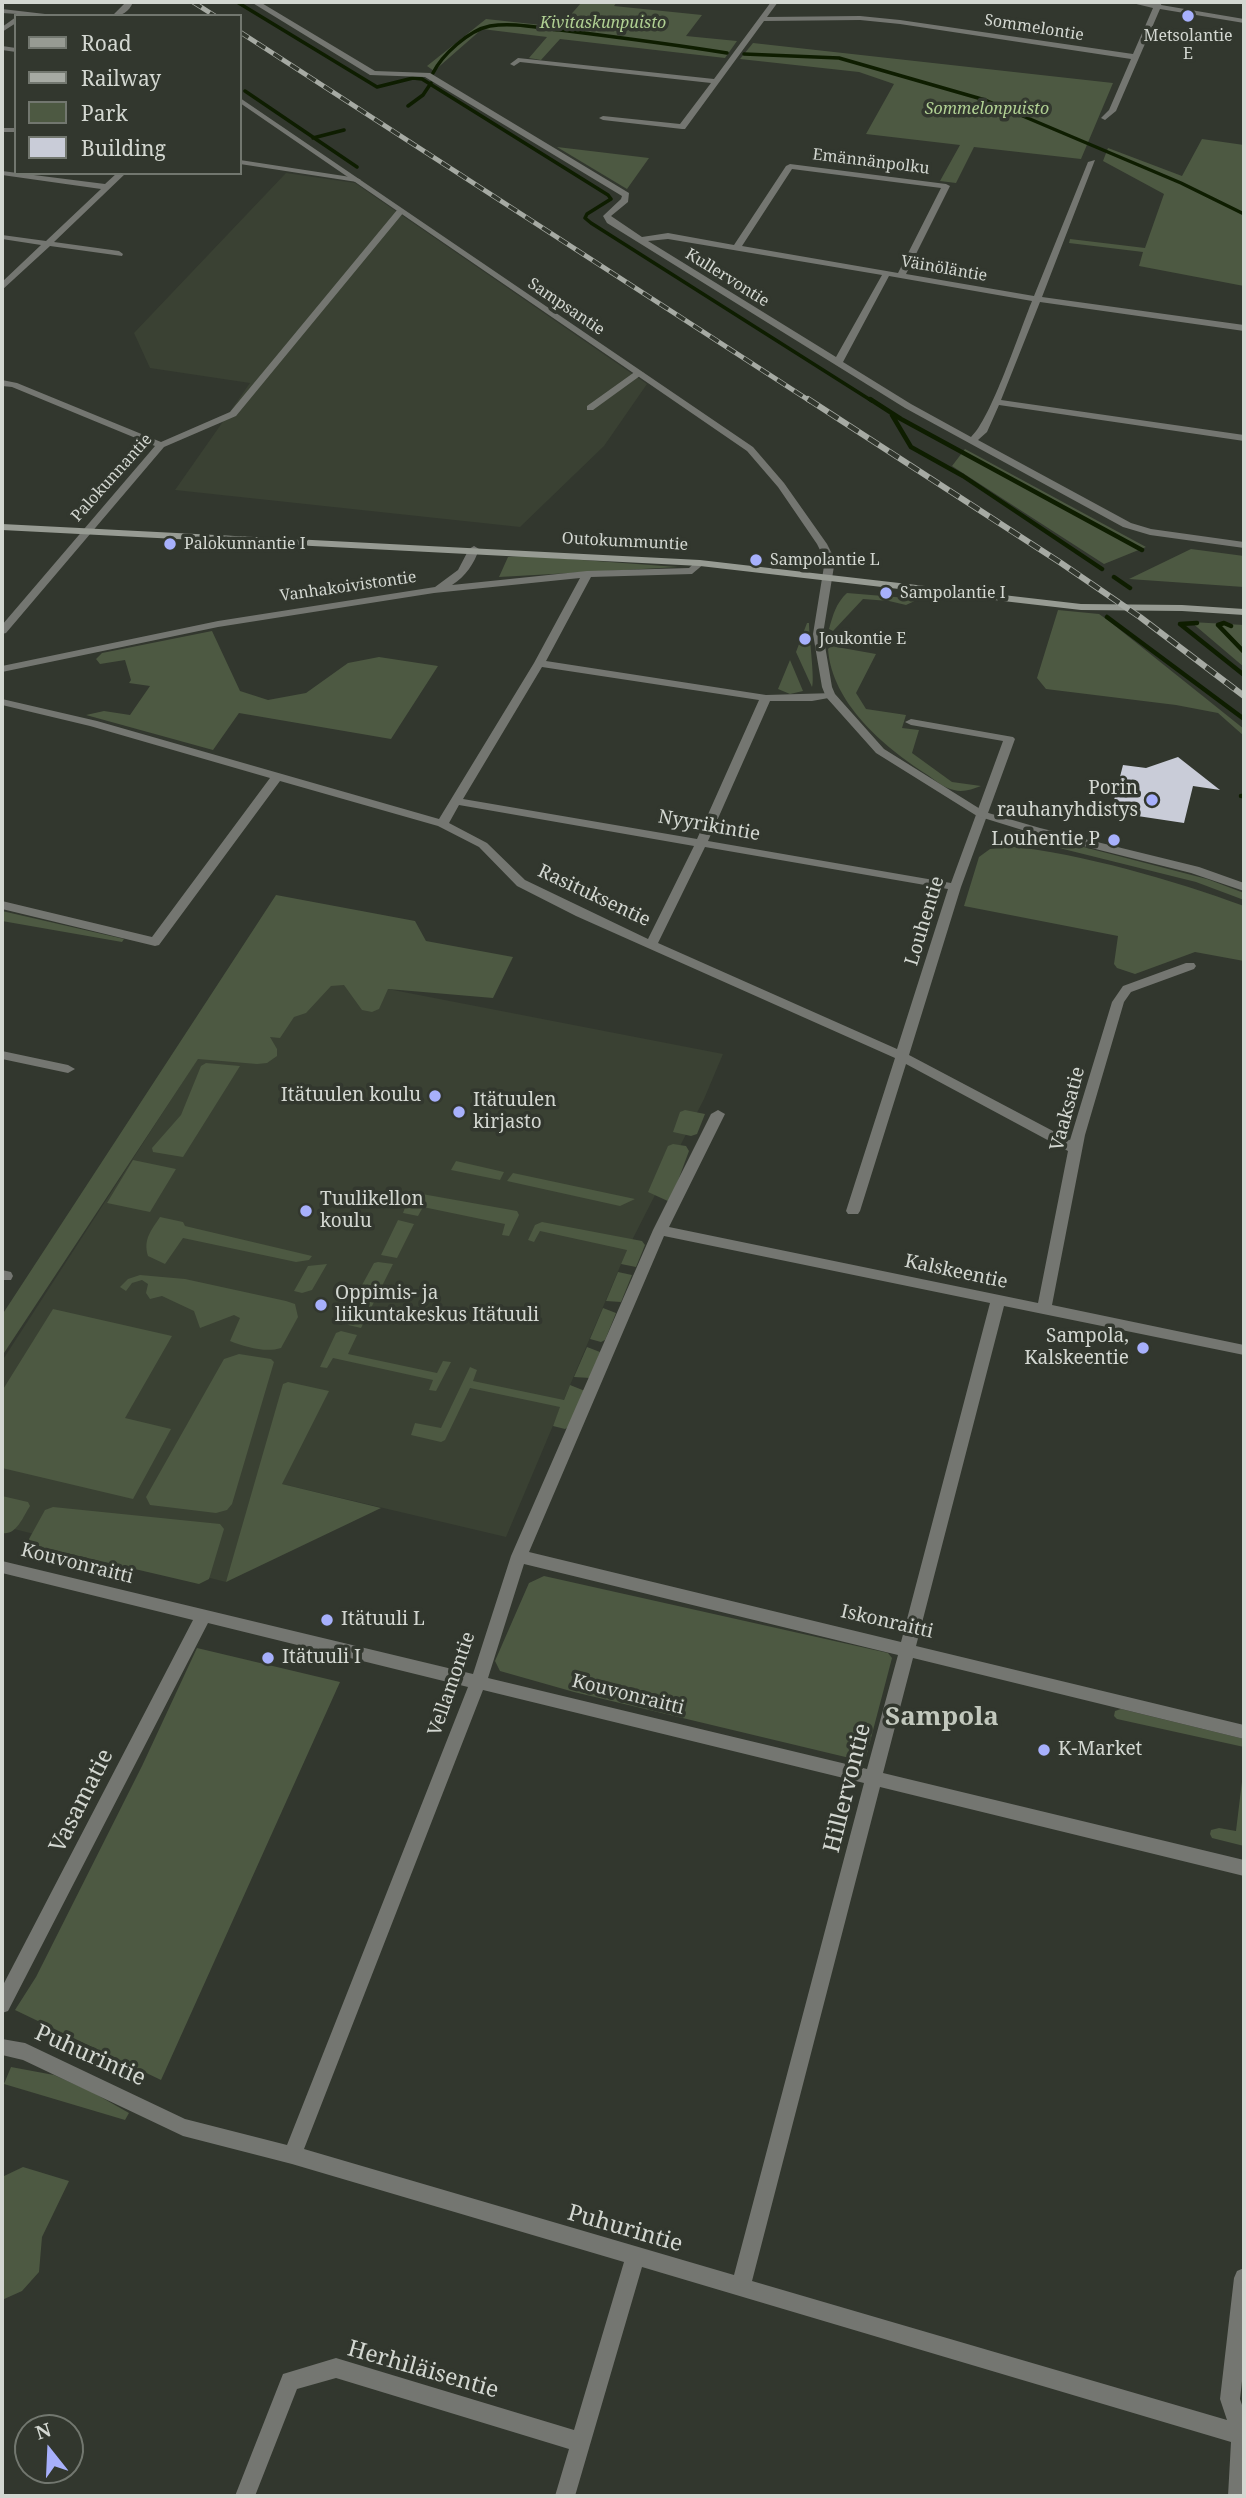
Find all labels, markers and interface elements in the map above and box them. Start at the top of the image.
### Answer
marker: Metsolantie E [1180,8,1196,24]
street label: Sommelontie [983,11,1085,45]
park label: Kivitaskunpuisto [540,13,666,33]
legend [14,14,242,175]
place label: Metsolantie E [1143,26,1233,64]
text: Road [81,29,132,57]
text: Railway [81,64,161,92]
text: Park [81,99,128,127]
park label: Sommelonpuisto [925,99,1049,119]
text: Building [81,134,166,162]
street label: Emännänpolku [811,145,931,179]
street label: Kullervontie [682,245,772,311]
street label: Väinöläntie [899,252,989,286]
street label: Sampsantie [524,274,608,340]
street label: Palokunnantie [68,430,156,526]
street label: Outokummuntie [561,529,689,555]
place label: Palokunnantie I [184,534,306,554]
marker: Palokunnantie I [162,536,178,552]
place label: Sampolantie L [770,550,880,570]
marker: Sampolantie L [748,552,764,568]
street label: Vanhakoivistontie [278,568,418,606]
place label: Sampolantie I [900,583,1006,603]
marker: Sampolantie I [878,585,894,601]
place label: Joukontie E [819,629,906,649]
marker: Joukontie E [797,631,813,647]
place label: Porin rauhanyhdistys [997,778,1138,822]
marker: Porin rauhanyhdistys [1144,792,1160,808]
street label: Nyyrikintie [656,806,762,846]
place label: Louhentie P [991,829,1100,851]
marker: Louhentie P [1106,832,1122,848]
street label: Rasituksentie [534,860,654,932]
street label: Louhentie [901,874,949,968]
street label: Vaaksatie [1046,1064,1090,1154]
place label: Itätuulen koulu [281,1085,421,1107]
marker: Itätuulen koulu [427,1088,443,1104]
place label: Itätuulen kirjasto [473,1090,556,1134]
marker: Itätuulen kirjasto [451,1104,467,1120]
place label: Tuulikellon koulu [320,1189,424,1233]
marker: Tuulikellon koulu [298,1203,314,1219]
street label: Kalskeentie [902,1250,1010,1294]
place label: Oppimis- ja liikuntakeskus Itätuuli [335,1283,539,1327]
marker: Oppimis- ja liikuntakeskus Itätuuli [313,1297,329,1313]
place label: Sampola, Kalskeentie [1024,1326,1129,1370]
marker: Sampola, Kalskeentie [1135,1340,1151,1356]
street label: Kouvonraitti [18,1539,136,1589]
street label: Iskonraitti [838,1600,936,1644]
place label: Itätuuli L [341,1609,425,1631]
marker: Itätuuli L [319,1612,335,1628]
street label: Vellamontie [424,1629,480,1739]
place label: Itätuuli I [282,1647,361,1669]
marker: Itätuuli I [260,1650,276,1666]
street label: Kouvonraitti [569,1670,687,1720]
district label: Sampola [885,1702,999,1734]
street label: Hillervontie [819,1721,877,1855]
place label: K-Market [1058,1739,1142,1761]
marker: K-Market [1036,1742,1052,1758]
street label: Vasamatie [44,1744,120,1858]
street label: Puhurintie [30,2019,150,2093]
street label: Puhurintie [564,2199,686,2259]
street label: Herhiläisentie [344,2335,502,2405]
north arrow [14,2414,84,2484]
text: N [32,2416,54,2446]

